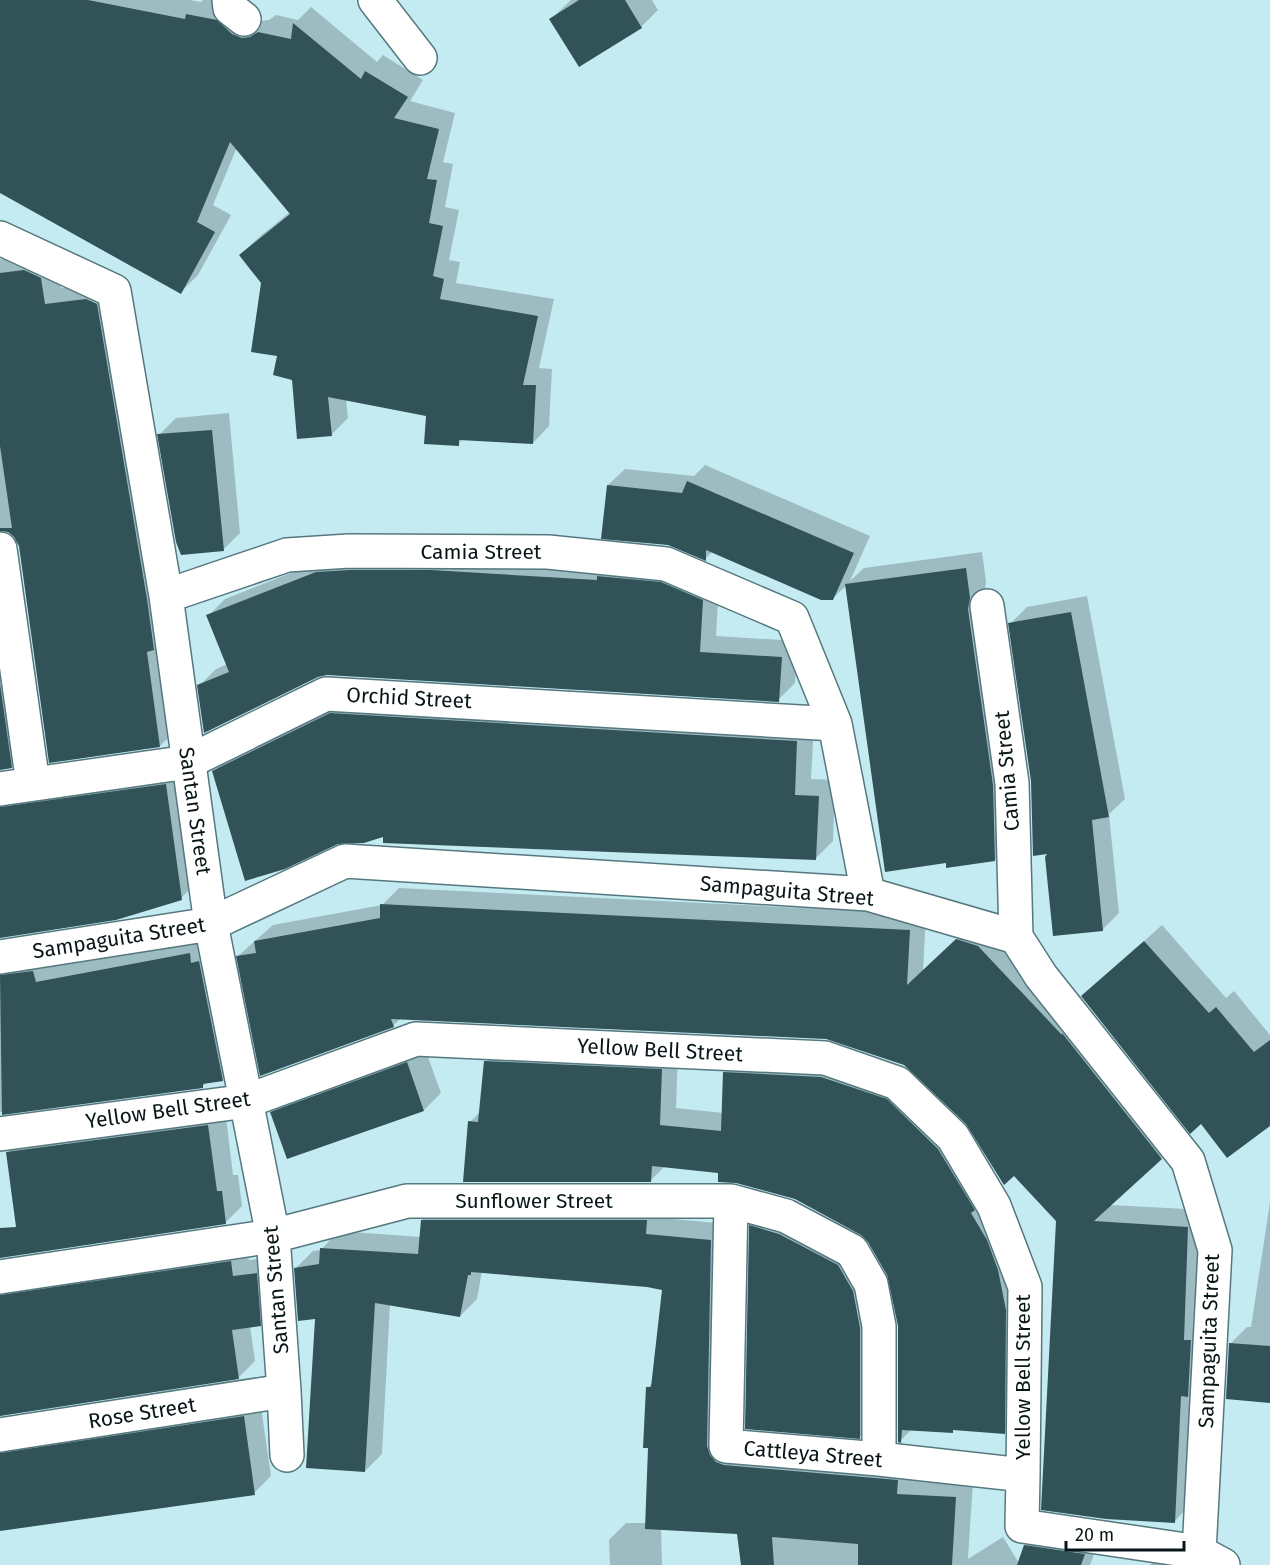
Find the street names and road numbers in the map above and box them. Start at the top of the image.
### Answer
street label: Camia Street [421,539,542,565]
street label: Orchid Street [346,682,473,714]
street label: Camia Street [989,709,1025,832]
street label: Santan Street [173,745,217,877]
street label: Sampaguita Street [699,870,876,912]
street label: Sampaguita Street [31,911,208,964]
street label: Yellow Bell Street [576,1033,744,1067]
street label: Yellow Bell Street [84,1086,252,1134]
street label: Sunflower Street [455,1188,613,1214]
street label: Santan Street [257,1224,295,1355]
street label: Sampaguita Street [1193,1253,1225,1429]
street label: Yellow Bell Street [1010,1294,1036,1460]
street label: Rose Street [86,1392,198,1434]
street label: Cattleya Street [742,1435,884,1473]

